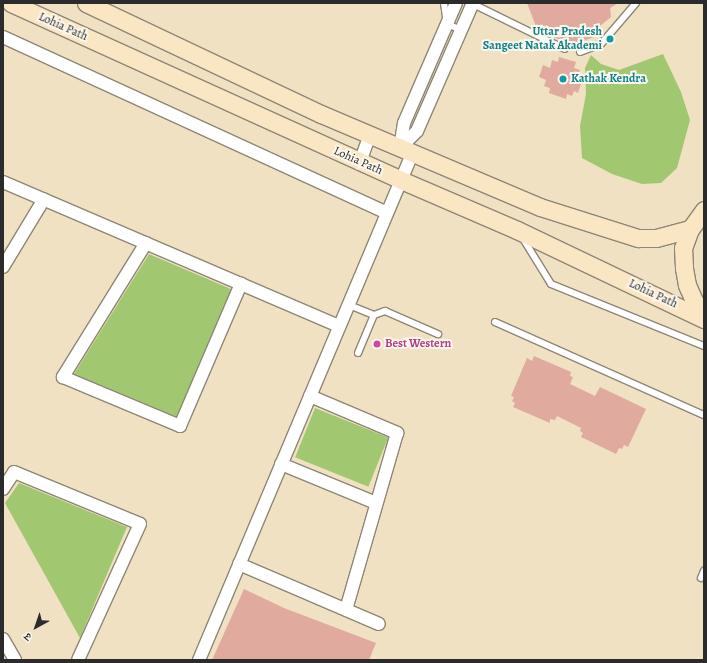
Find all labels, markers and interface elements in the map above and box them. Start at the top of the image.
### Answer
street label: Lohia Path [36,10,90,44]
place label: Uttar Pradesh Sangeet Natak Akademi [483,25,602,53]
marker: Uttar Pradesh Sangeet Natak Akademi [605,34,615,44]
place label: Kathak Kendra [571,72,646,86]
marker: Kathak Kendra [558,74,568,84]
street label: Lohia Path [331,144,385,178]
street label: Lohia Path [626,276,680,312]
place label: Best Western [385,337,451,351]
marker: Best Western [372,339,382,349]
north arrow [16,607,56,647]
text: उ [21,629,35,644]

